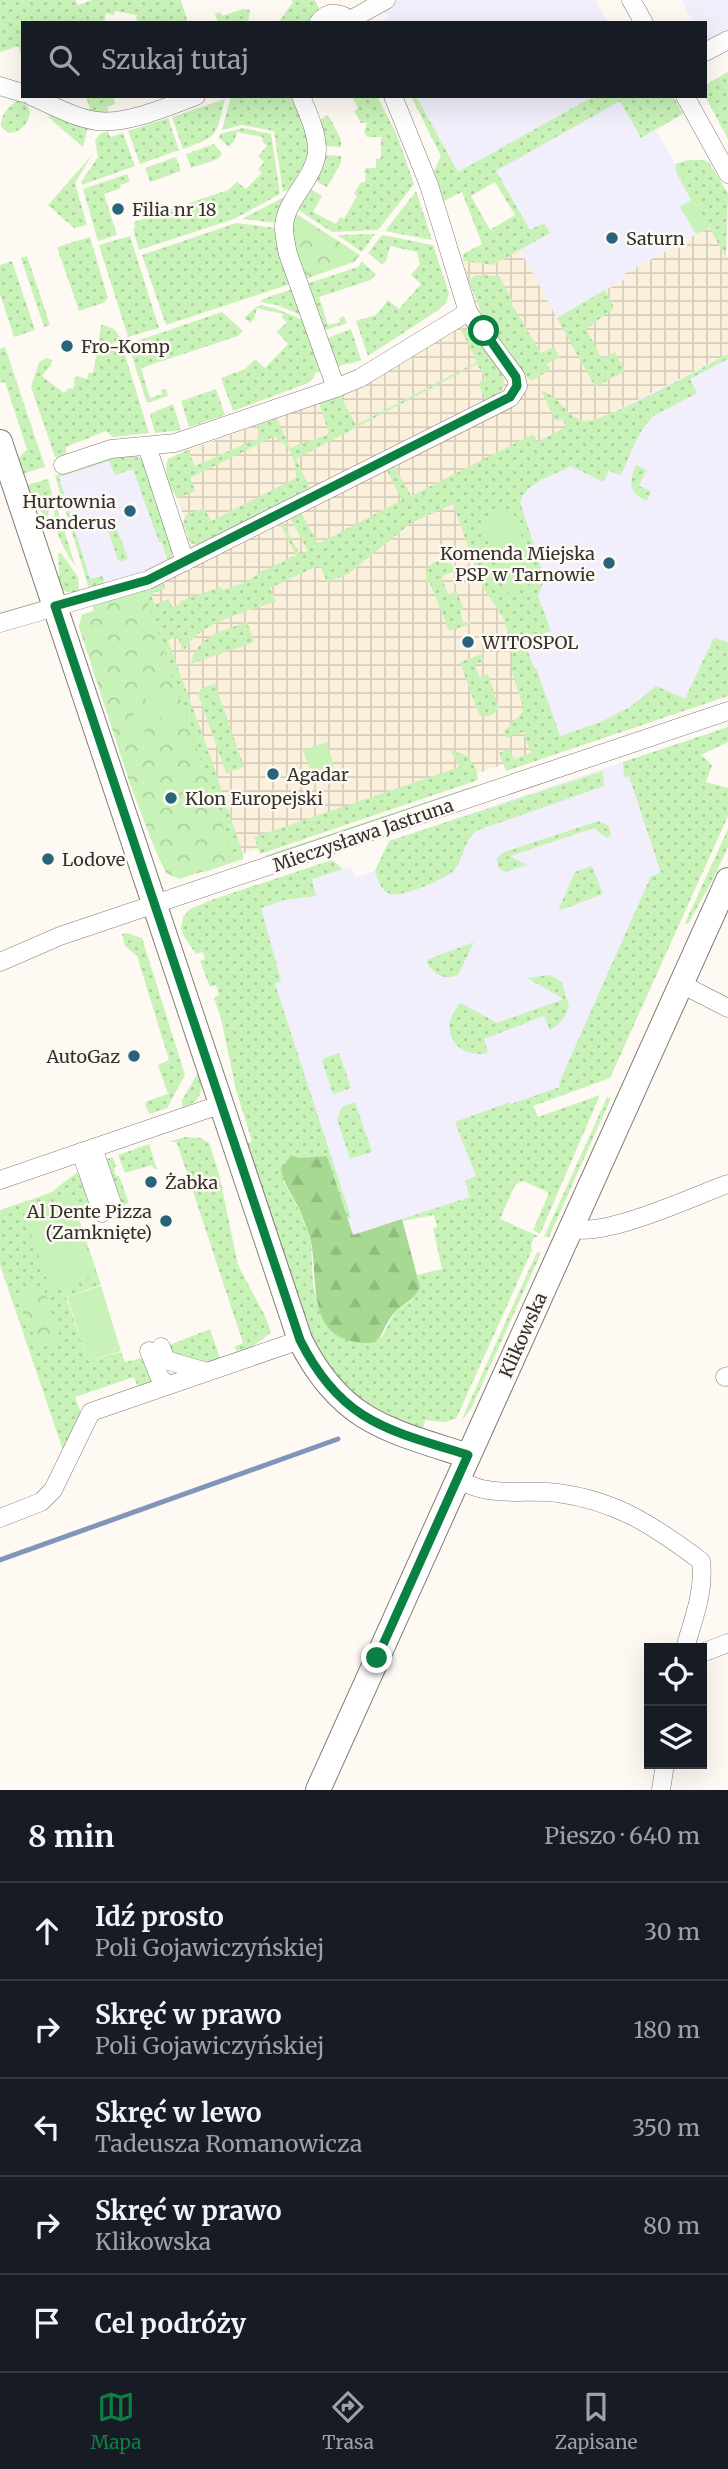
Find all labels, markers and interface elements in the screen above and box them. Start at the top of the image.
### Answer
search box [21,21,707,98]
icon: search [45,41,83,79]
text: Szukaj tutaj [101,43,249,76]
place label: Filia nr 18 [132,198,216,221]
marker: Filia nr 18 [110,201,126,217]
place label: Saturn [626,227,685,250]
marker: Saturn [604,230,620,246]
route start [468,315,499,346]
place label: Fro-Komp [81,335,170,358]
marker: Fro-Komp [59,338,75,354]
place label: Hurtownia Sanderus [23,490,116,534]
marker: Hurtownia Sanderus [122,503,138,519]
place label: Komenda Miejska PSP w Tarnowie [440,542,595,586]
marker: Komenda Miejska PSP w Tarnowie [601,555,617,571]
place label: WITOSPOL [481,631,578,654]
marker: WITOSPOL [460,634,476,650]
place label: Agadar [286,763,349,786]
marker: Agadar [265,766,281,782]
place label: Klon Europejski [185,787,323,810]
marker: Klon Europejski [163,790,179,806]
street label: Mieczysława Jastruna [270,793,456,877]
place label: Lodove [62,848,125,871]
marker: Lodove [40,851,56,867]
place label: AutoGaz [45,1045,120,1068]
marker: AutoGaz [126,1048,142,1064]
place label: Żabka [165,1171,218,1194]
marker: Żabka [143,1174,159,1190]
place label: Al Dente Pizza (Zamknięte) [26,1200,152,1244]
marker: Al Dente Pizza (Zamknięte) [158,1213,174,1229]
street label: Klikowska [494,1288,552,1381]
route end [361,1642,392,1673]
map controls [644,1643,707,1769]
button: locate [644,1643,707,1706]
button: layers [644,1706,707,1769]
text: 8 min [28,1817,114,1855]
text: Pieszo · 640 m [544,1821,700,1850]
text: Idź prosto [95,1900,224,1933]
icon: ahead [28,1912,66,1950]
text: 30 m [644,1917,700,1946]
text: Poli Gojawiczyńskiej [95,1933,324,1962]
text: Skręć w prawo [95,1998,282,2031]
icon: right [28,2010,66,2048]
text: 180 m [634,2015,700,2044]
text: Poli Gojawiczyńskiej [95,2031,324,2060]
text: Skręć w lewo [95,2096,262,2129]
icon: left [28,2108,66,2146]
text: 350 m [632,2113,700,2142]
text: Tadeusza Romanowicza [95,2129,362,2158]
text: Skręć w prawo [95,2194,282,2227]
icon: right [28,2206,66,2244]
text: 80 m [643,2211,700,2240]
text: Klikowska [95,2227,211,2256]
icon: arrive [28,2304,66,2342]
text: Cel podróży [95,2307,246,2340]
tab: Mapa [90,2388,141,2454]
tab: Trasa [322,2388,374,2454]
tab: Zapisane [555,2388,638,2454]

